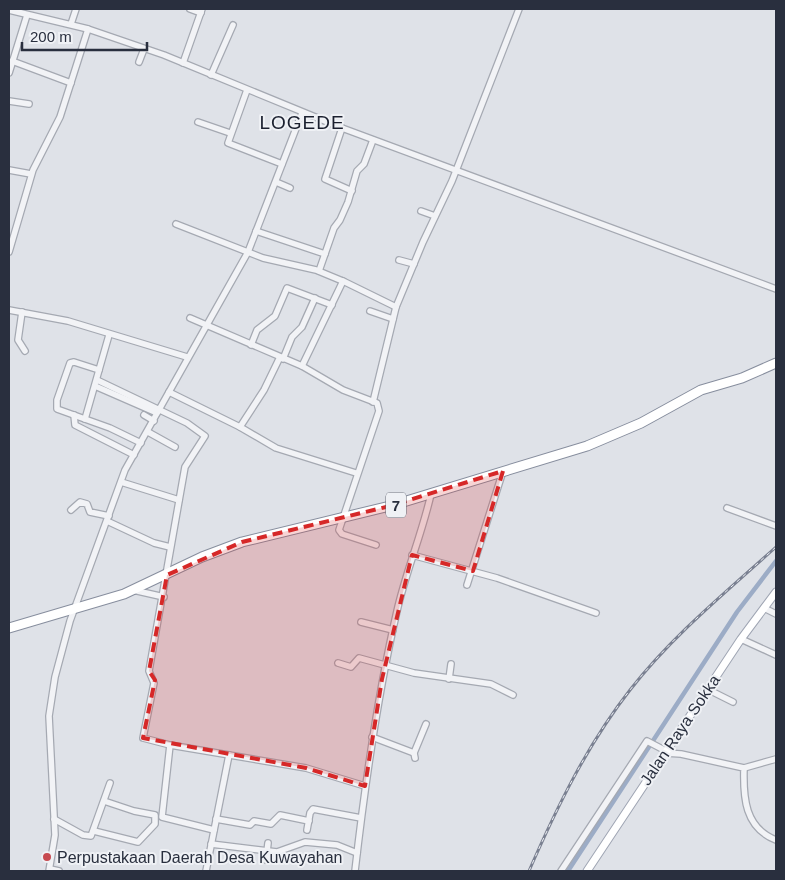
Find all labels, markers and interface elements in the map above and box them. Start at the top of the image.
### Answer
scale bar [22,20,148,52]
text: 200 m [30,28,72,45]
district label: LOGEDE [259,112,345,133]
road number: 7 [386,492,406,518]
street label: Jalan Raya Sokka [637,672,723,788]
place label: Perpustakaan Daerah Desa Kuwayahan [57,849,343,866]
marker: Perpustakaan Daerah Desa Kuwayahan [41,851,53,863]

